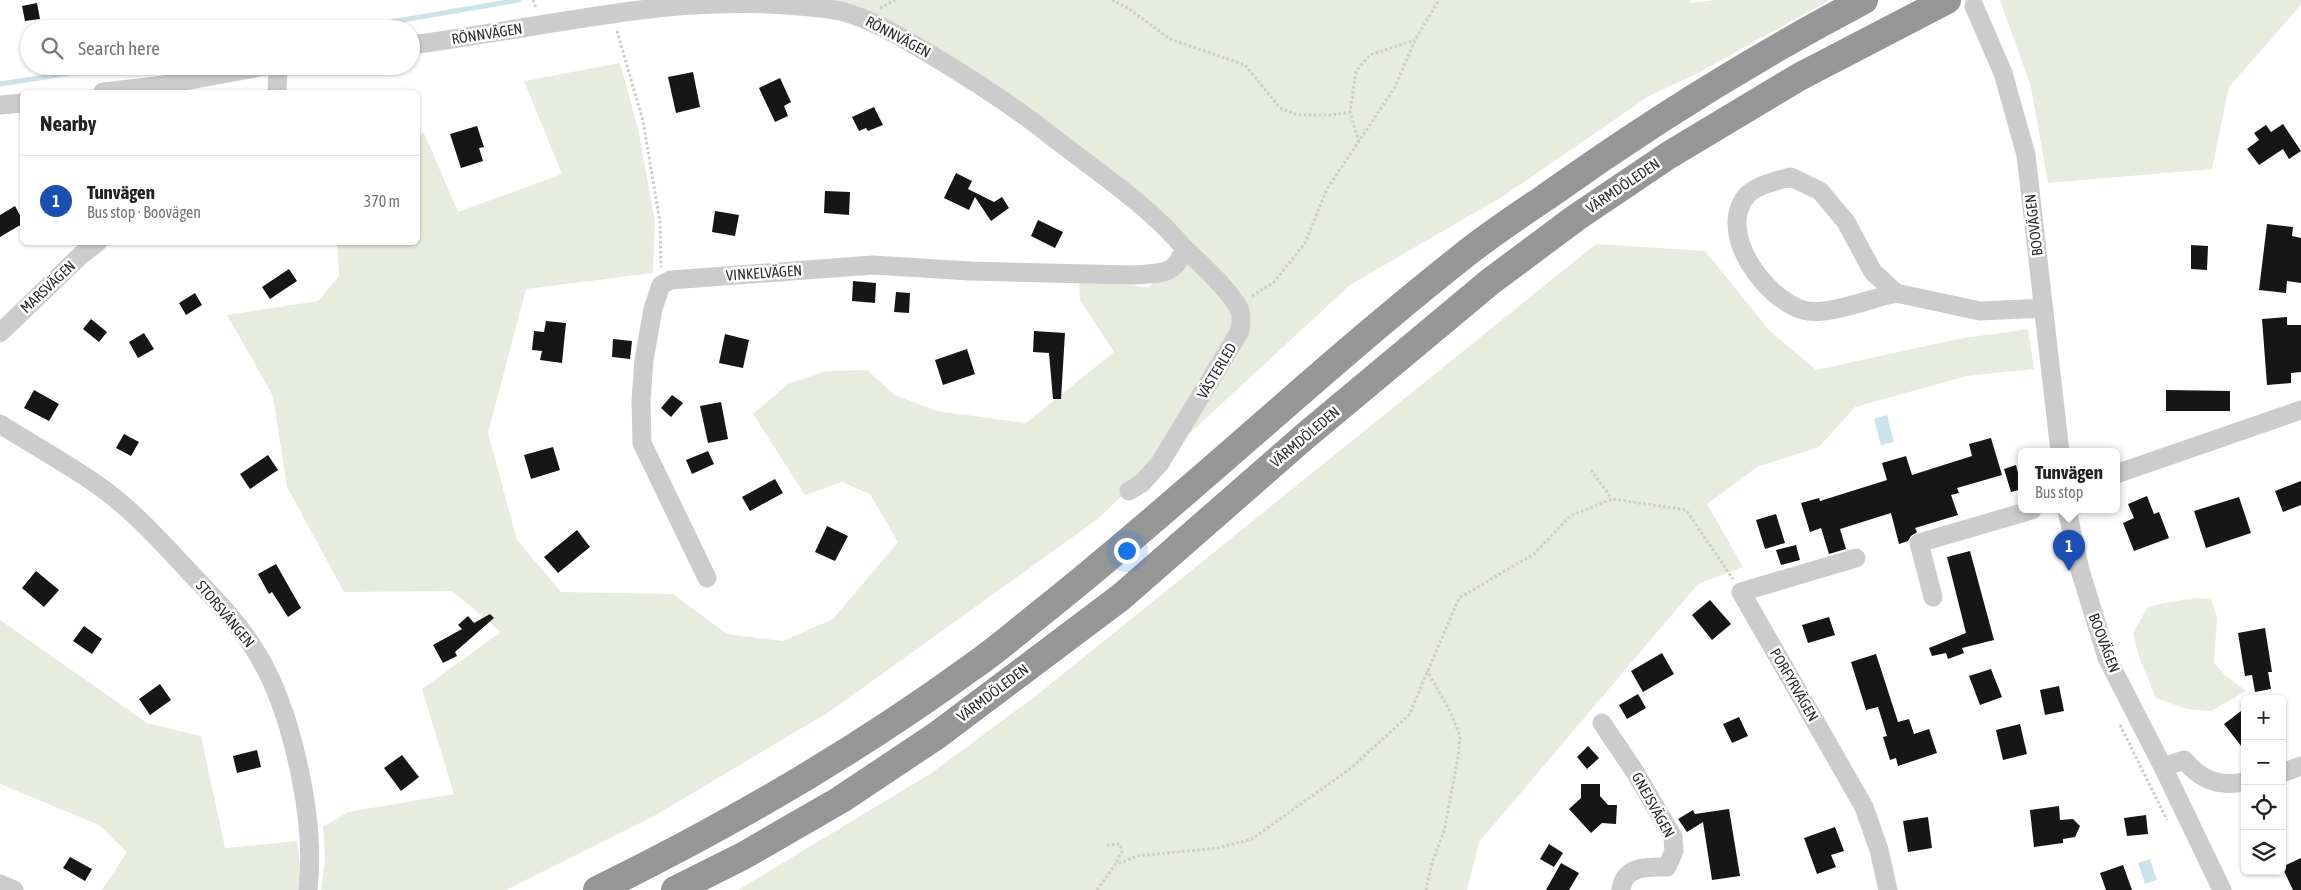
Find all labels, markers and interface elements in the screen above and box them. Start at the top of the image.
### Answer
street label: RÖNNVÄGEN [863,12,934,61]
search box [20,20,420,75]
street label: RÖNNVÄGEN [450,20,524,47]
icon: search [38,34,66,62]
text: Search here [78,37,160,59]
text: Nearby [40,111,96,135]
street label: VÄRMDÖLEDEN [1583,155,1663,216]
text: Tunvägen [87,181,155,203]
text: 1 [52,192,60,210]
text: 370 m [364,192,400,210]
street label: BOOVÄGEN [2021,193,2046,257]
text: Bus stop · Boovägen [87,203,201,221]
street label: MARSVÄGEN [17,257,79,316]
street label: VINKELVÄGEN [725,261,803,284]
street label: VÄSTERLED [1193,340,1240,402]
street label: VÄRMDÖLEDEN [1267,403,1343,470]
popup [2018,448,2120,513]
text: Tunvägen [2035,461,2103,483]
text: Bus stop [2035,483,2083,501]
pin: 1 [2053,530,2085,571]
your location [1114,538,1140,564]
street label: STORSVÄNGEN [193,577,258,650]
street label: BOOVÄGEN [2085,611,2124,675]
street label: PORFYRVÄGEN [1767,645,1822,724]
street label: VÄRMDÖLEDEN [954,660,1032,725]
map controls [2241,695,2286,875]
button: + [2241,695,2286,740]
button: − [2241,740,2286,785]
street label: GNEJSVÄGEN [1629,769,1678,840]
button: locate [2241,785,2286,830]
button: layers [2241,830,2286,875]

